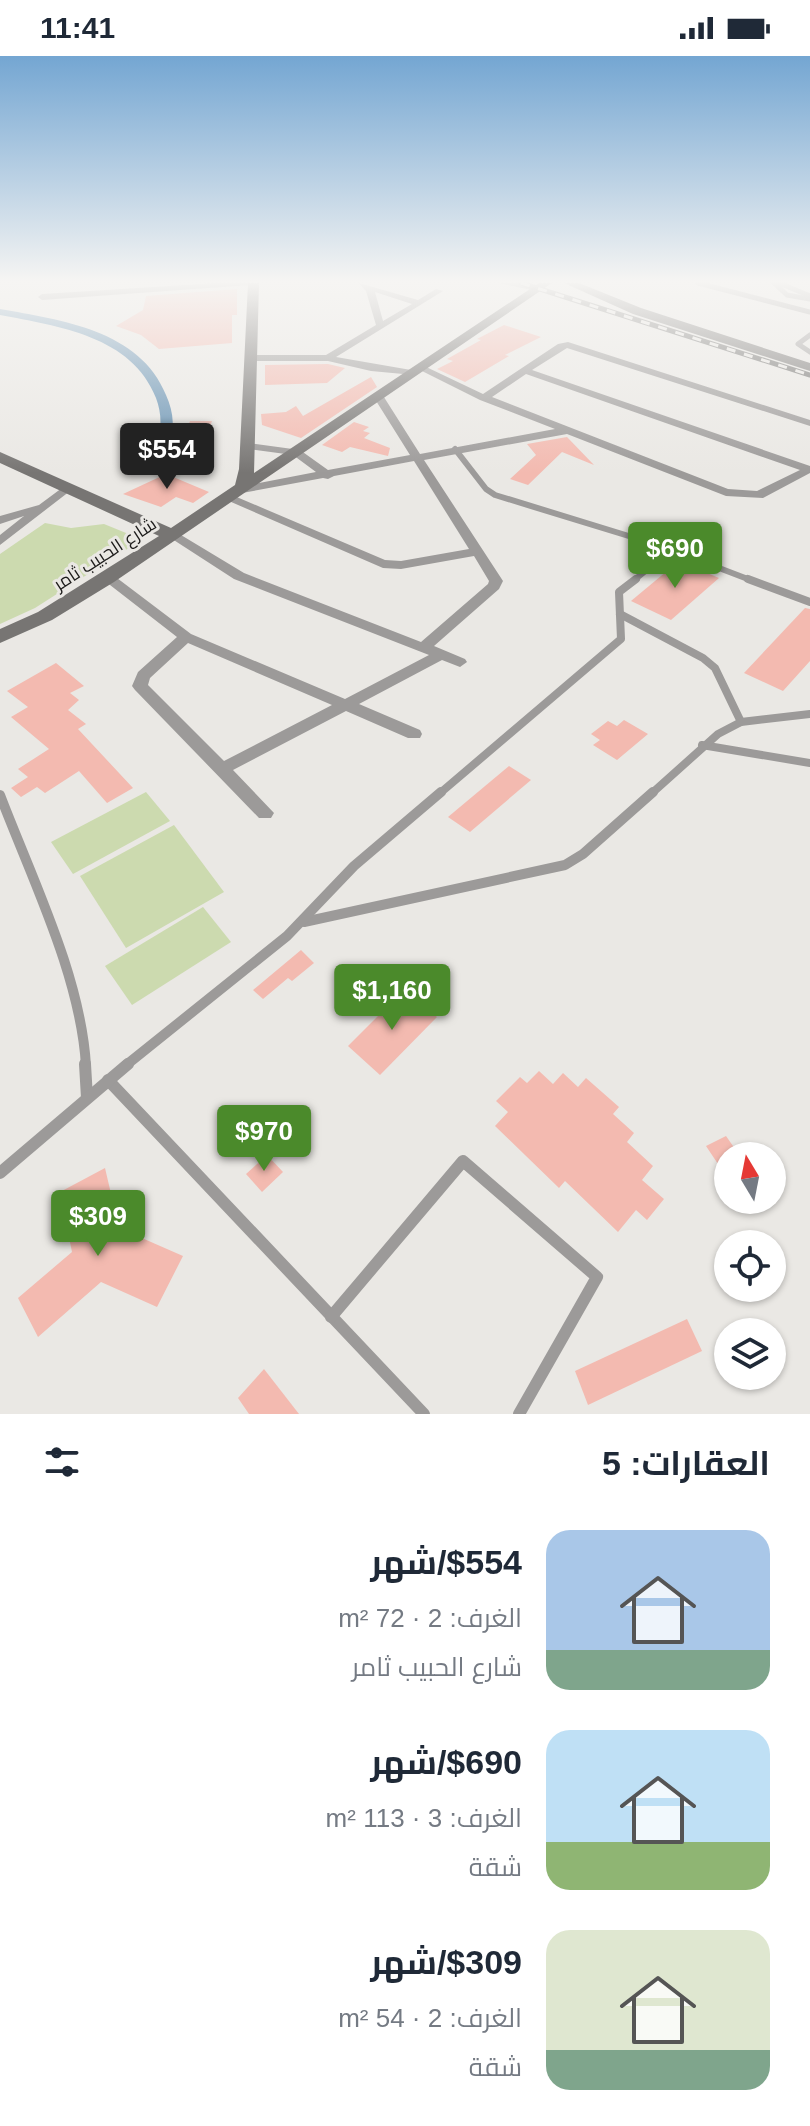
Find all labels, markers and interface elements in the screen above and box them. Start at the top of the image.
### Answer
text: 11:41 [40,11,115,44]
pin: $554 [120,423,214,491]
text: $554 [138,434,196,464]
street label: شارع الحبيب ثامر [49,514,161,597]
pin: $690 [628,522,722,590]
text: $690 [646,533,704,563]
pin: $1,160 [327,964,457,1032]
text: $1,160 [352,975,432,1005]
pin: $970 [217,1105,311,1173]
text: $970 [235,1116,293,1146]
north arrow [714,1142,786,1214]
map controls [714,1142,786,1390]
pin: $309 [51,1190,145,1258]
text: $309 [69,1201,127,1231]
button: locate [714,1230,786,1302]
button: layers [714,1318,786,1390]
icon: filters [40,1440,84,1484]
text: العقارات: 5 [602,1444,770,1482]
text: $554/شهر [370,1543,522,1581]
icon: home [610,1562,706,1658]
text: الغرف: 2 · 72 m² [338,1603,522,1633]
text: شارع الحبيب ثامر [352,1652,522,1682]
text: $690/شهر [370,1743,522,1781]
icon: home [610,1762,706,1858]
text: الغرف: 3 · 113 m² [326,1803,522,1833]
text: شقة [469,1852,522,1882]
text: $309/شهر [370,1943,522,1981]
icon: home [610,1962,706,2058]
text: الغرف: 2 · 54 m² [338,2003,522,2033]
text: شقة [469,2052,522,2082]

